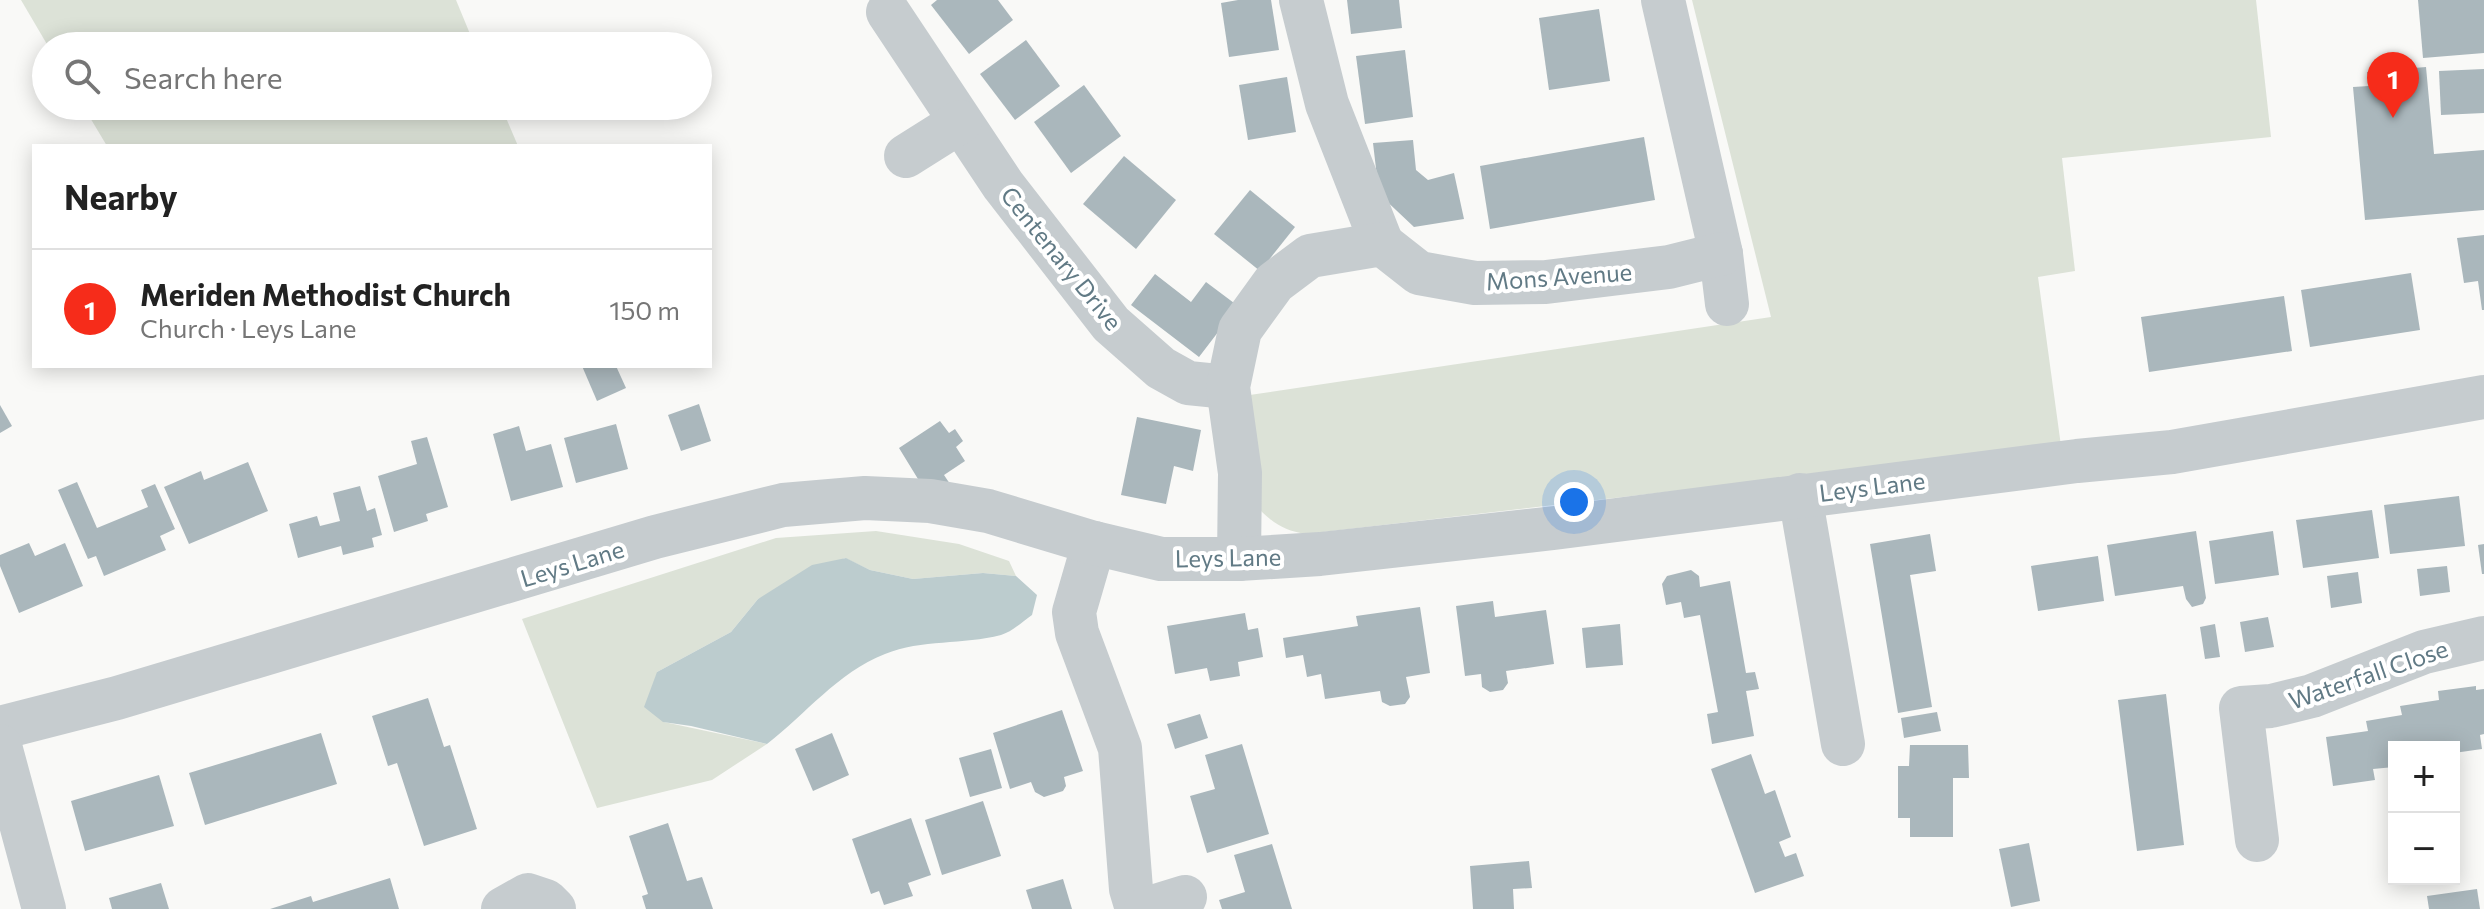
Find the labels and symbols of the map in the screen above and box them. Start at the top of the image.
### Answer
pin: 1 [2367,52,2419,118]
street label: Centenary Drive [995,180,1129,336]
street label: Mons Avenue [1485,256,1633,296]
street label: Leys Lane [1817,465,1927,507]
your location [1554,482,1594,522]
street label: Leys Lane [517,534,627,592]
street label: Leys Lane [1174,542,1282,572]
street label: Waterfall Close [2285,633,2451,715]

